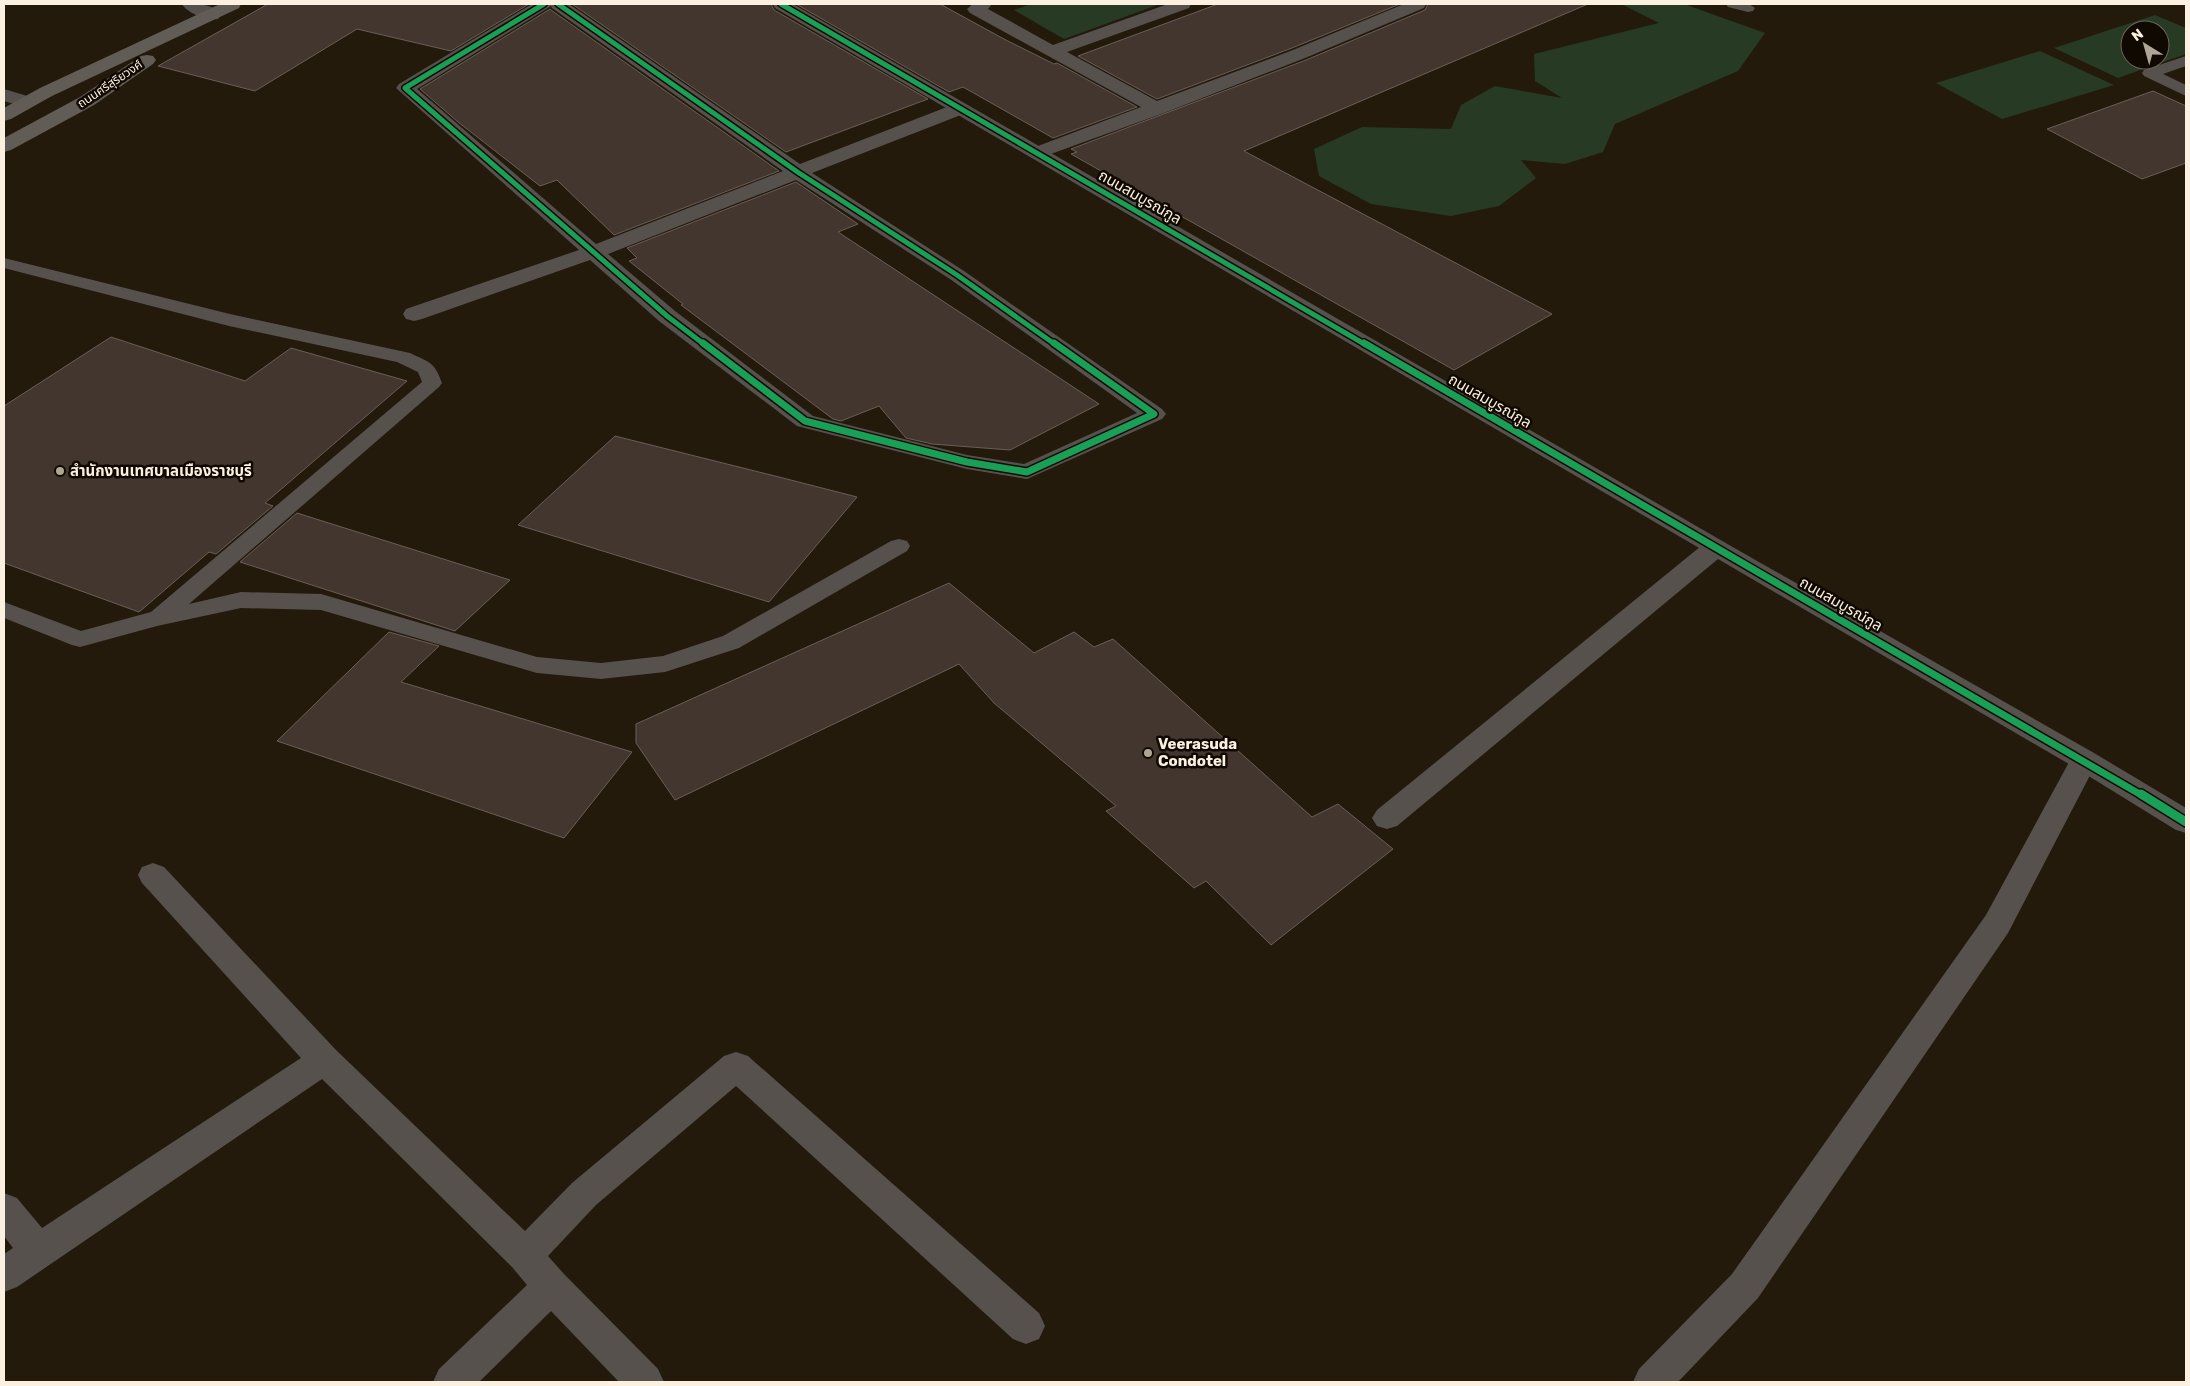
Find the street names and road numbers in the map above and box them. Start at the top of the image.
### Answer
street label: ถนนศรีสุริยวงศ์ [75,57,145,111]
street label: ถนนสมบูรณ์กูล [1095,166,1185,228]
street label: ถนนสมบูรณ์กูล [1445,370,1535,432]
street label: ถนนสมบูรณ์กูล [1796,573,1886,635]

